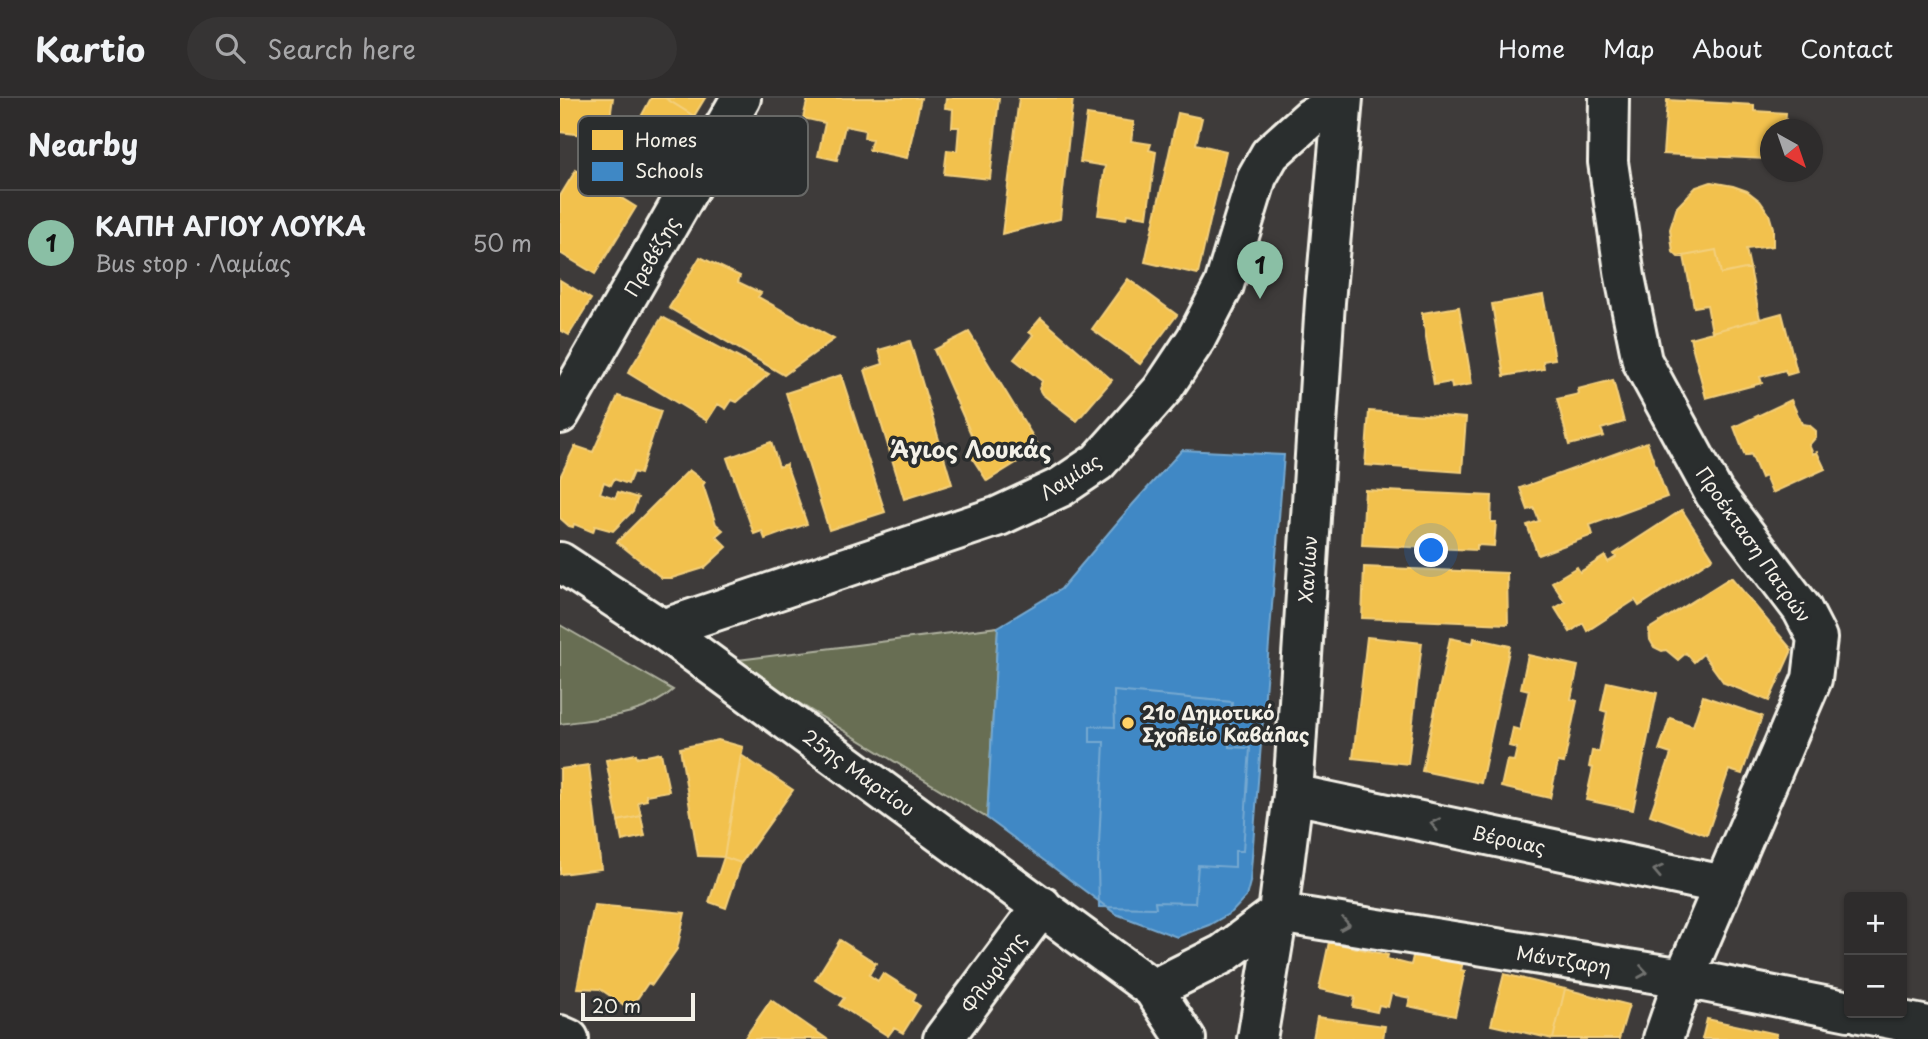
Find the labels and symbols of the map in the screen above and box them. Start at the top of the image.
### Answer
legend [578,116,808,196]
north arrow [1760,119,1823,182]
text: Homes [635,125,697,153]
text: Schools [635,156,703,184]
street label: Πρεβέζης [617,211,685,301]
pin: 1 [1237,241,1283,299]
district label: Άγιος Λουκάς [891,431,1051,466]
street label: Λαμίας [1034,446,1106,506]
street label: Προέκταση Πατρών [1689,460,1819,628]
your location [1414,533,1448,567]
street label: Χανίων [1291,534,1323,604]
place label: 21ο Δημοτικό Σχολείο Καβάλας [1142,698,1309,748]
marker: 21ο Δημοτικό Σχολείο Καβάλας [1120,715,1136,731]
street label: 25ης Μαρτίου [797,722,921,822]
one-way arrow [1429,817,1441,832]
street label: Βέροιας [1470,818,1548,860]
one-way arrow [1652,864,1664,879]
one-way arrow [1339,916,1351,931]
street label: Φλωρίνης [954,926,1032,1018]
street label: Μάντζαρη [1515,938,1613,980]
one-way arrow [1637,964,1648,979]
scale bar [581,990,695,1022]

